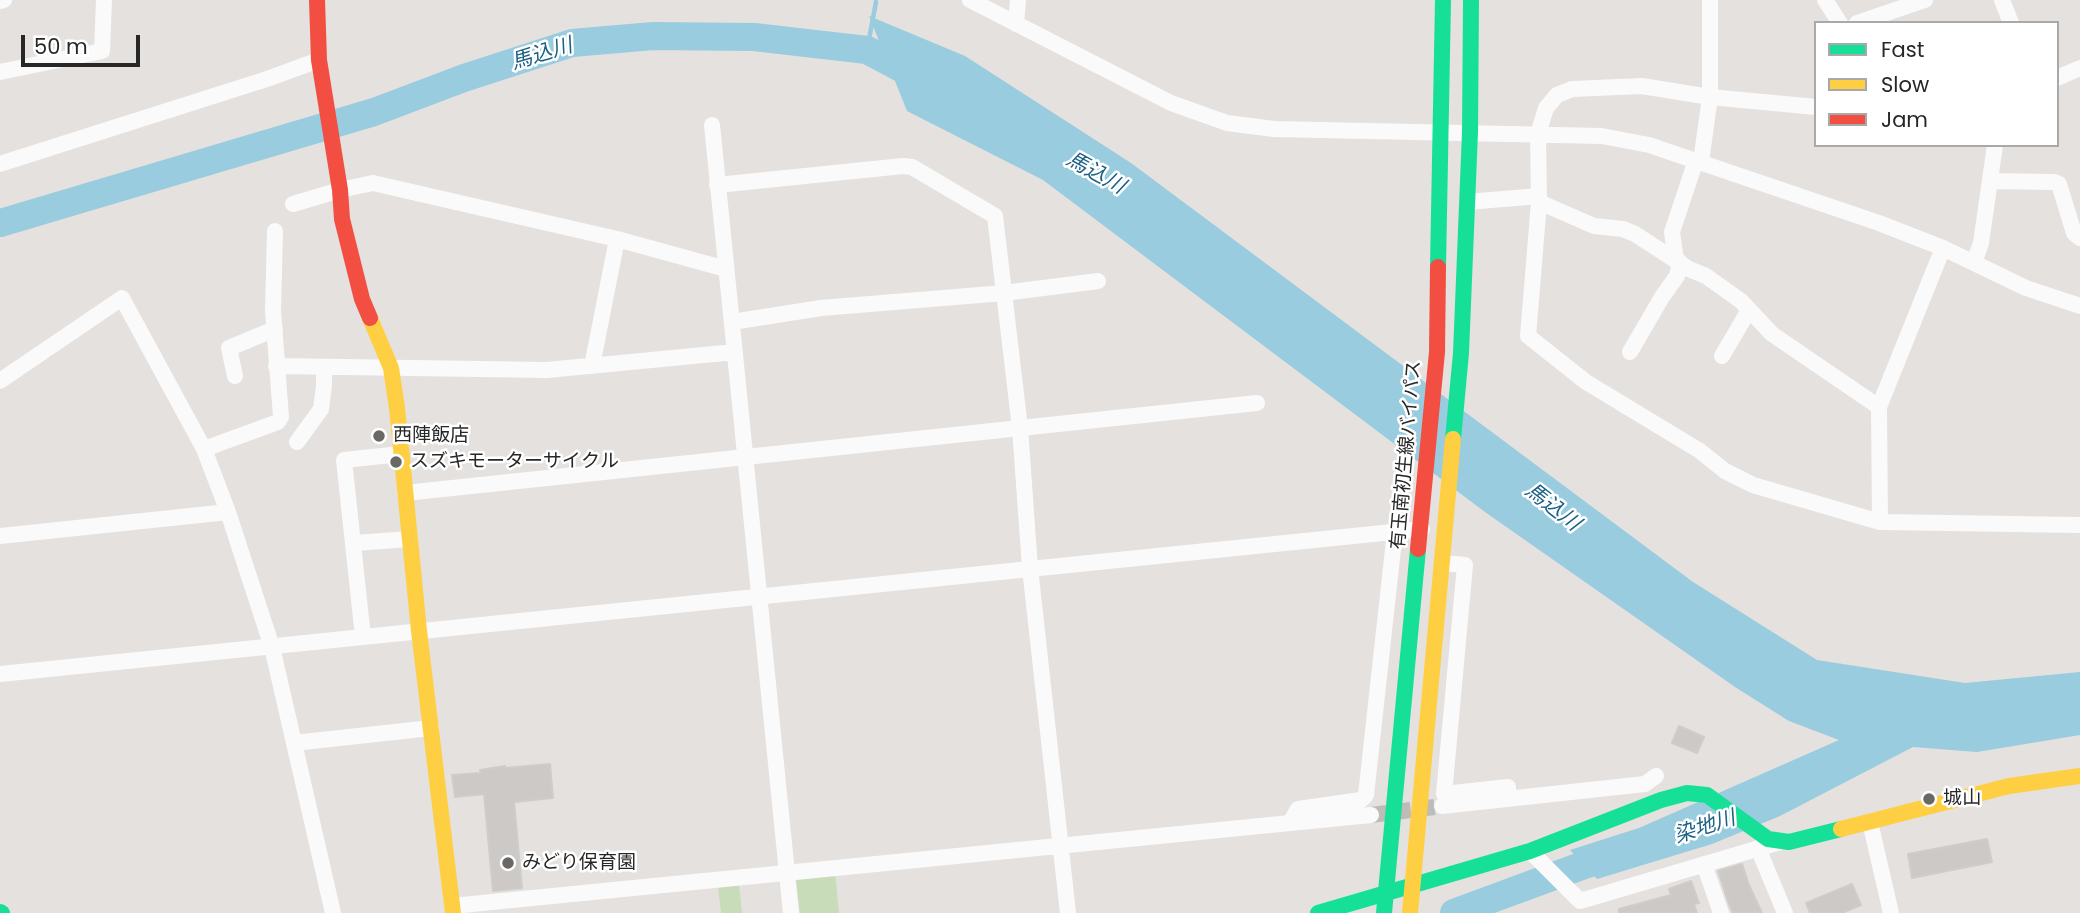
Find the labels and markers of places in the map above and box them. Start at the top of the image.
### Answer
place label: 西陣飯店 [393,425,469,447]
marker: 西陣飯店 [371,428,387,444]
place label: スズキモーターサイクル [410,451,619,473]
marker: スズキモーターサイクル [388,454,404,470]
place label: 城山 [1943,788,1981,810]
marker: 城山 [1921,791,1937,807]
place label: みどり保育園 [522,852,636,874]
marker: みどり保育園 [500,855,516,871]

